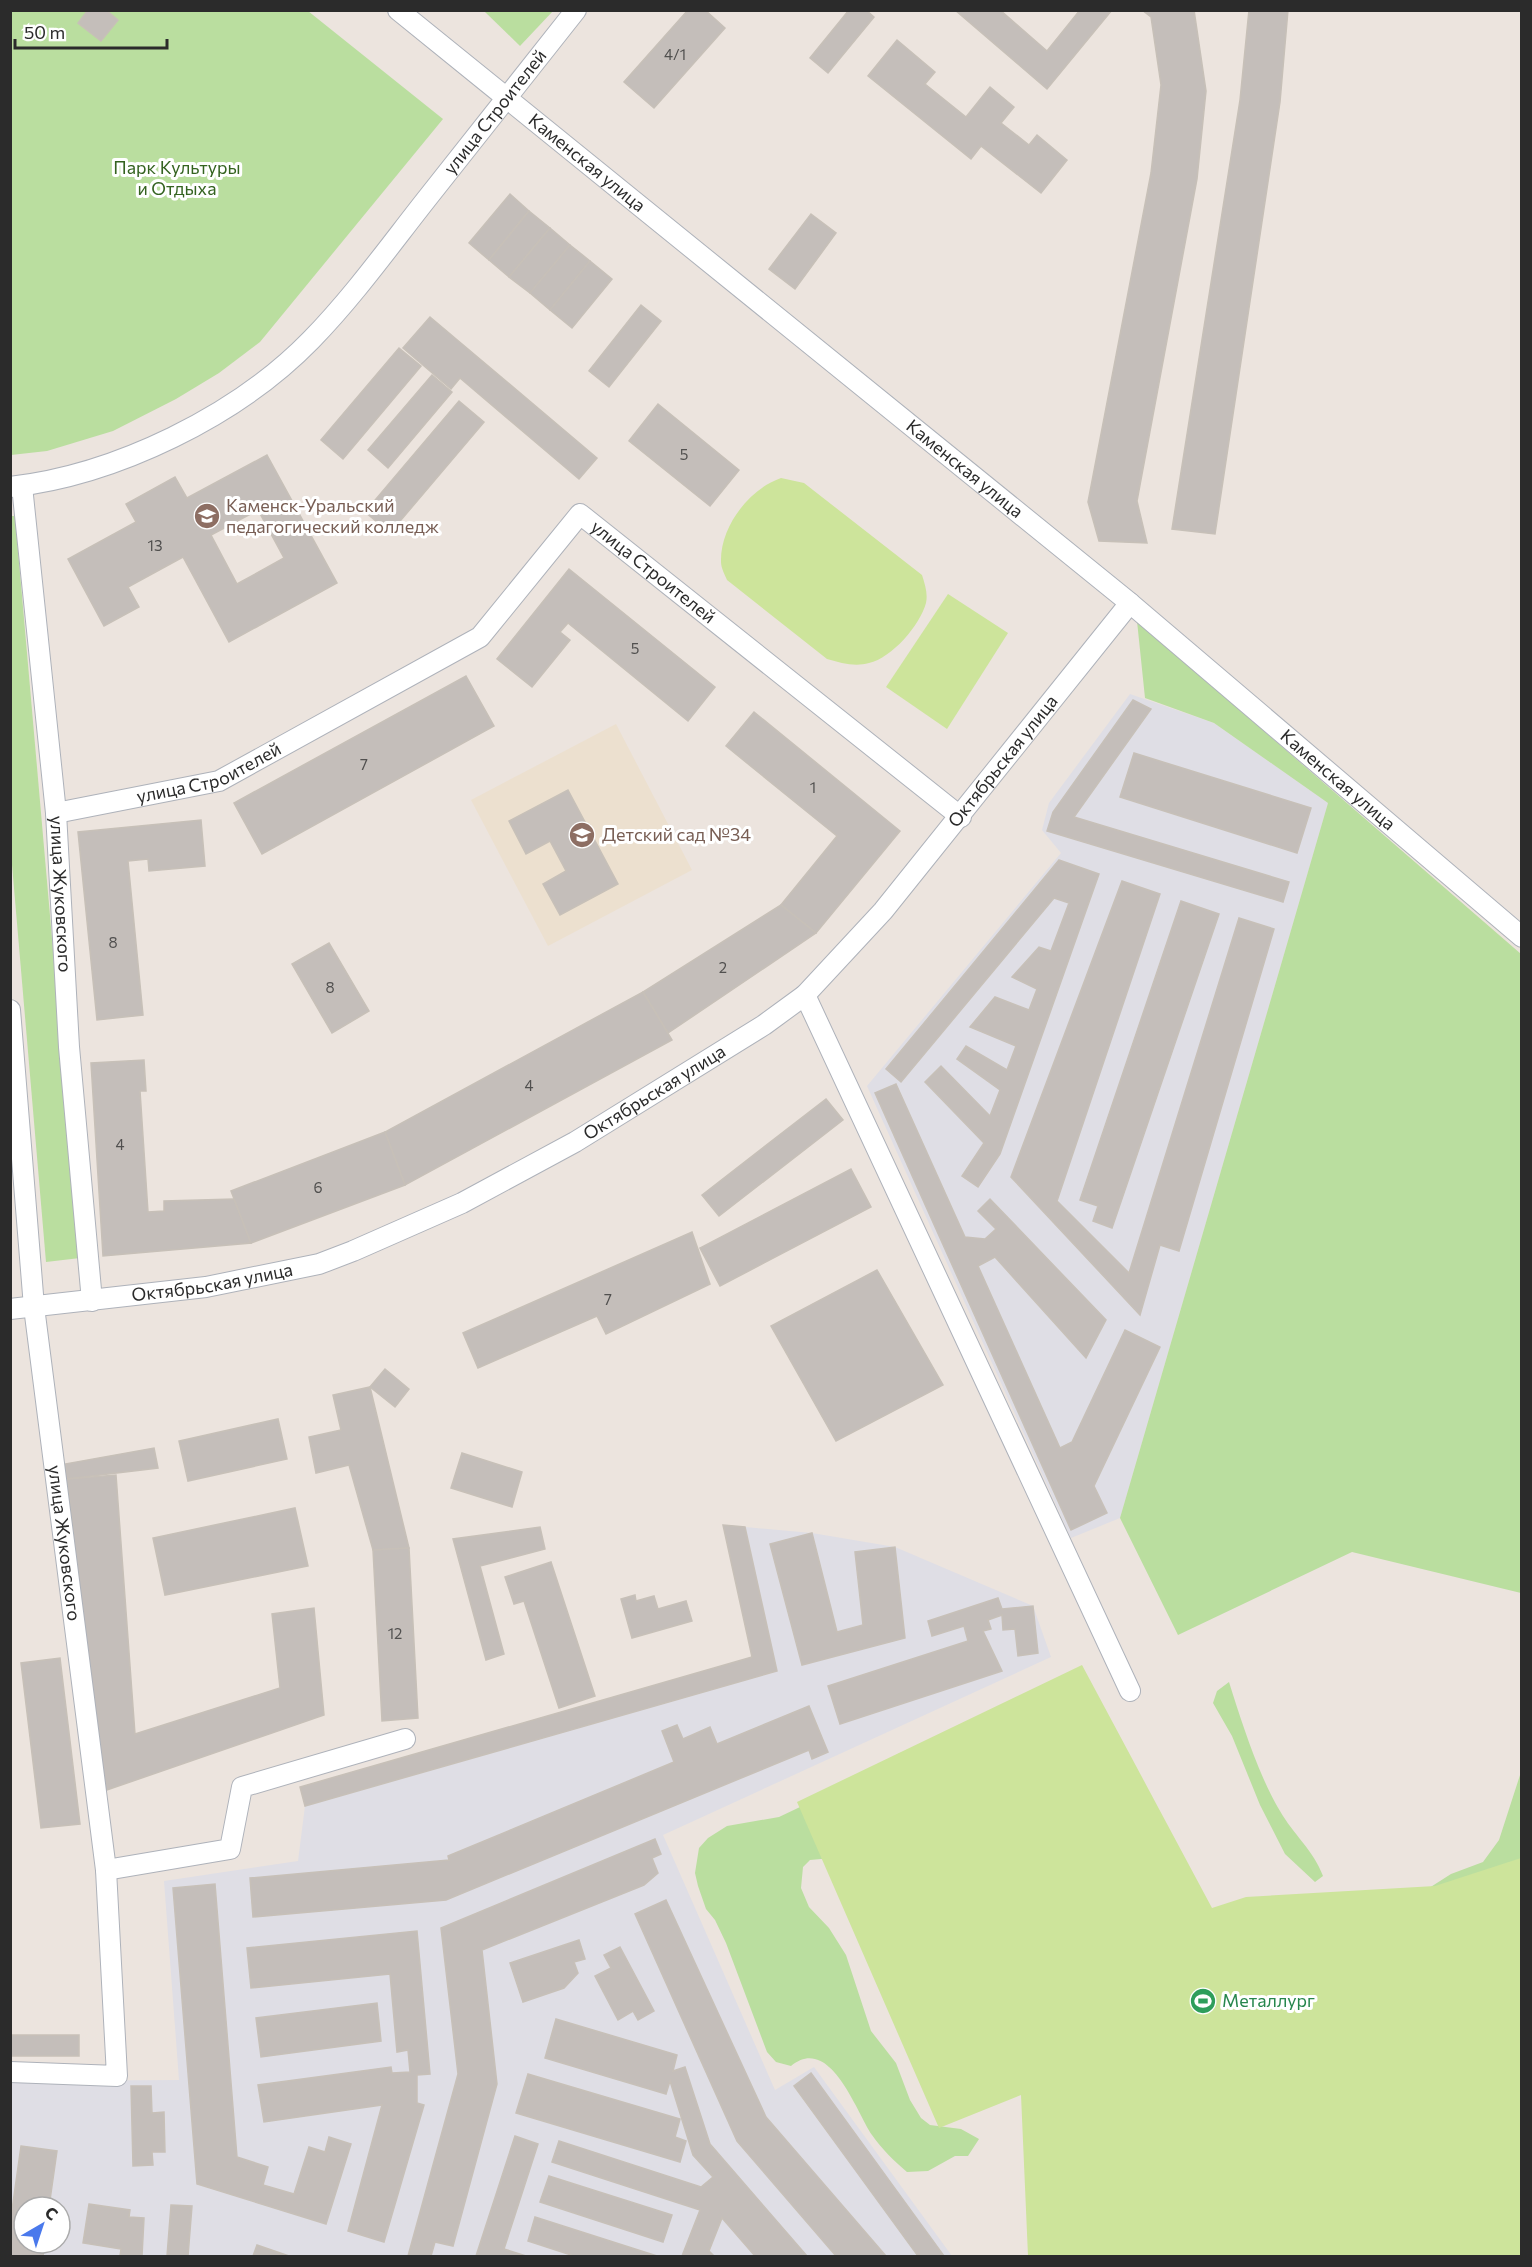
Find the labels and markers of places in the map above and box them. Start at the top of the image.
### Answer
place label: Каменск-Уральский педагогический колледж [226,494,439,537]
school or university icon: Каменск-Уральский педагогический колледж [192,501,222,531]
school or university icon: Детский сад №34 [567,820,597,850]
place label: Детский сад №34 [602,823,751,845]
sports icon: Металлург [1188,1986,1218,2016]
place label: Металлург [1222,1989,1315,2011]

